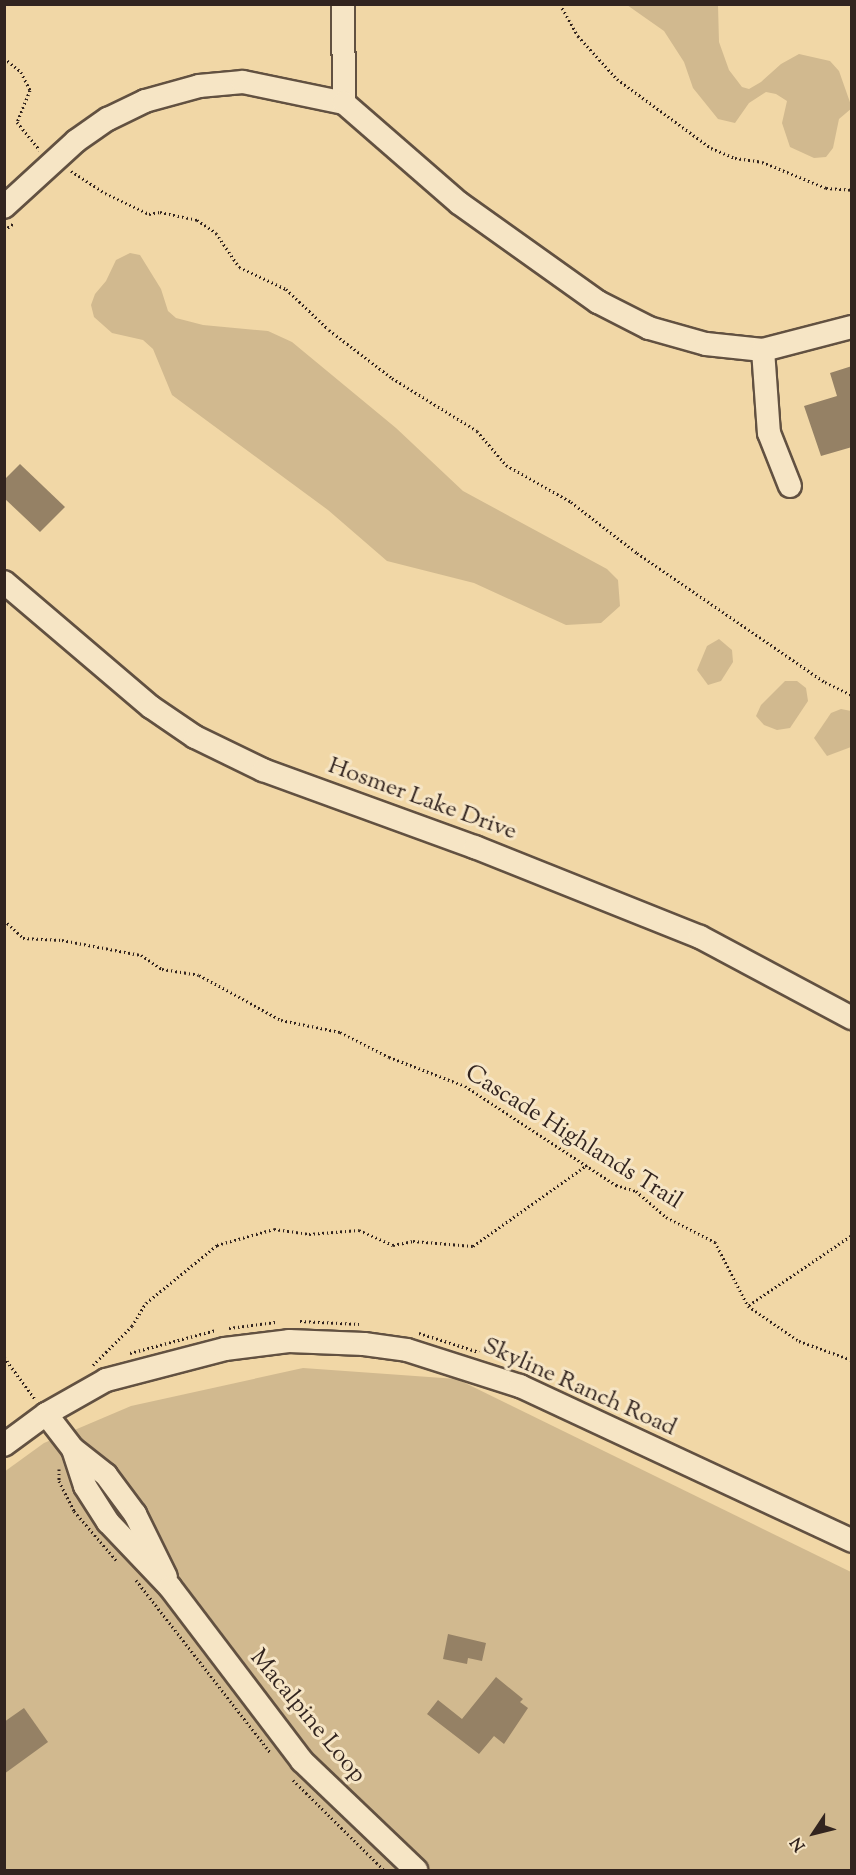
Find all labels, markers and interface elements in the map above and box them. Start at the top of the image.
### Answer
street label: Hosmer Lake Drive [324,752,520,848]
street label: Cascade Highlands Trail [459,1059,687,1217]
street label: Skyline Ranch Road [478,1332,680,1444]
street label: Macalpine Loop [243,1644,371,1790]
north arrow [784,1803,844,1863]
text: N [786,1832,812,1855]

